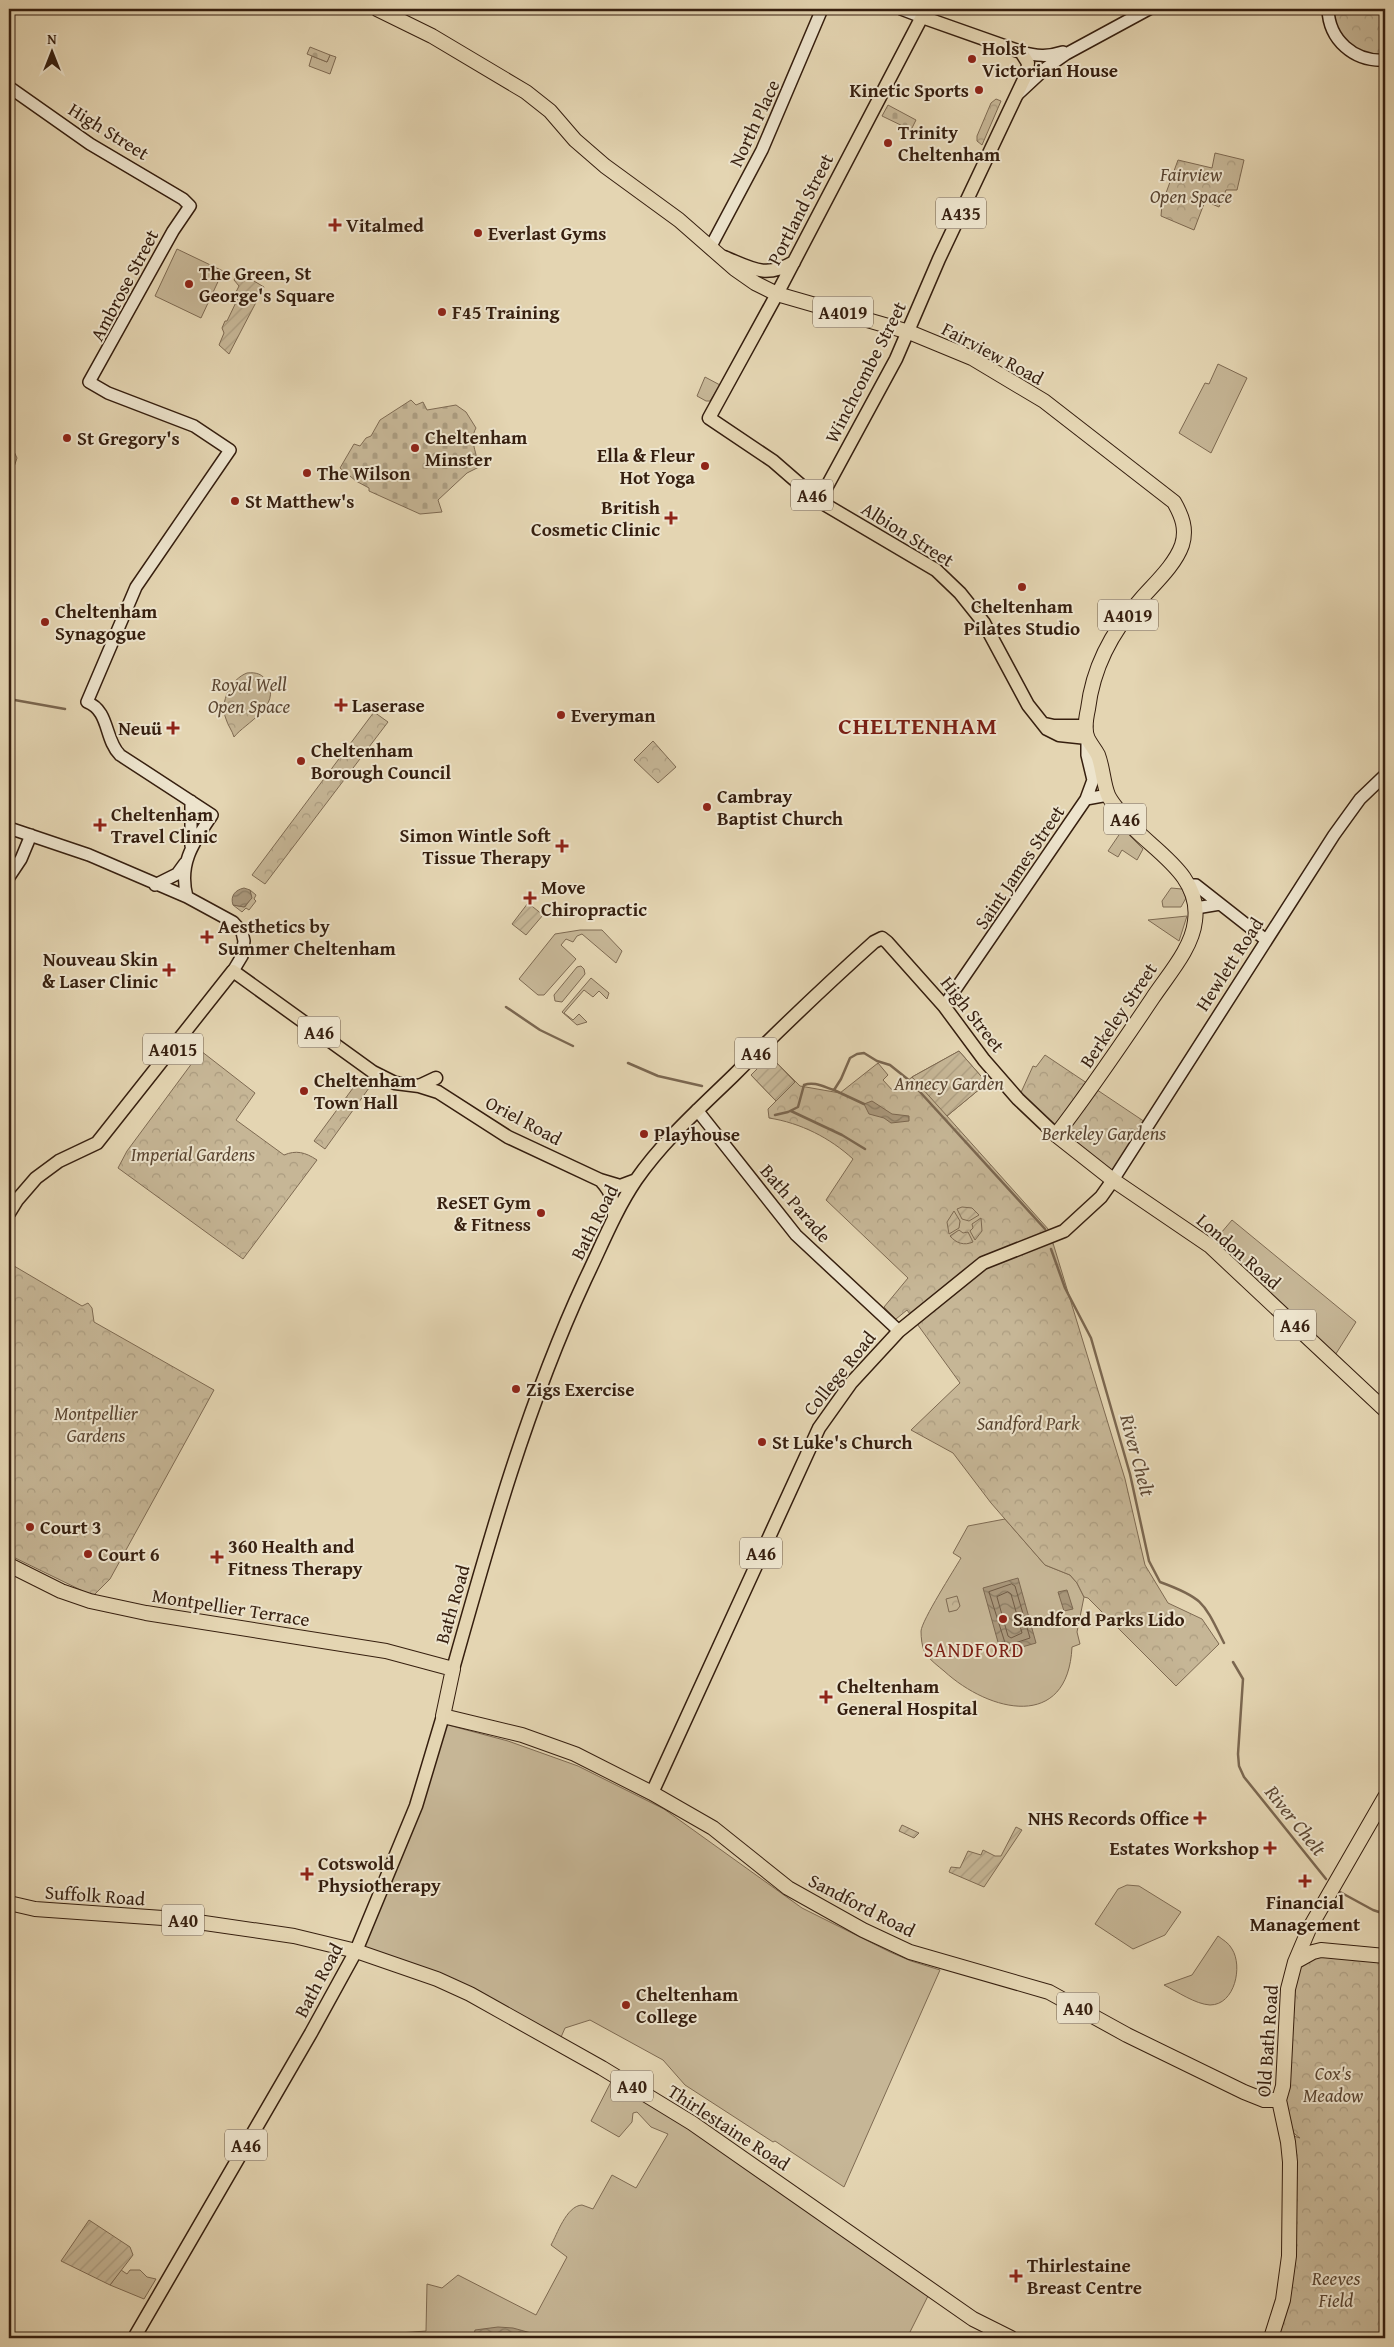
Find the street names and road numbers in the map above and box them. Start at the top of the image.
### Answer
street label: North Place [722,75,786,171]
street label: High Street [63,95,155,167]
street label: Portland Street [760,148,840,270]
road number: A435 [936,198,986,228]
street label: Ambrose Street [83,224,165,346]
road number: A4019 [813,296,873,328]
street label: Winchcombe Street [817,296,913,448]
street label: Fairview Road [937,314,1050,392]
road number: A46 [791,480,833,510]
street label: Albion Street [856,494,960,574]
road number: A4019 [1098,600,1158,630]
street label: Saint James Street [967,799,1071,935]
road number: A46 [1104,804,1146,834]
street label: Hewlett Road [1188,911,1270,1016]
street label: Berkeley Street [1072,957,1164,1073]
street label: High Street [934,970,1012,1058]
road number: A46 [298,1016,340,1048]
road number: A4015 [143,1034,203,1064]
road number: A46 [735,1038,777,1068]
street label: Oriel Road [481,1088,568,1152]
street label: Bath Parade [754,1158,838,1249]
street label: Bath Road [563,1179,625,1264]
street label: London Road [1191,1206,1288,1296]
road number: A46 [1274,1310,1316,1340]
street label: College Road [796,1324,882,1421]
road number: A46 [740,1538,782,1569]
street label: Bath Road [427,1560,477,1647]
street label: Montpellier Terrace [150,1581,312,1633]
street label: Sandford Road [804,1866,921,1944]
street label: Suffolk Road [44,1878,147,1913]
road number: A40 [162,1904,204,1936]
street label: Bath Road [287,1937,350,2022]
street label: Old Bath Road [1249,1983,1285,2098]
road number: A40 [1057,1992,1099,2024]
road number: A40 [611,2070,653,2102]
street label: Thirlestaine Road [662,2077,796,2178]
road number: A46 [225,2130,267,2160]

